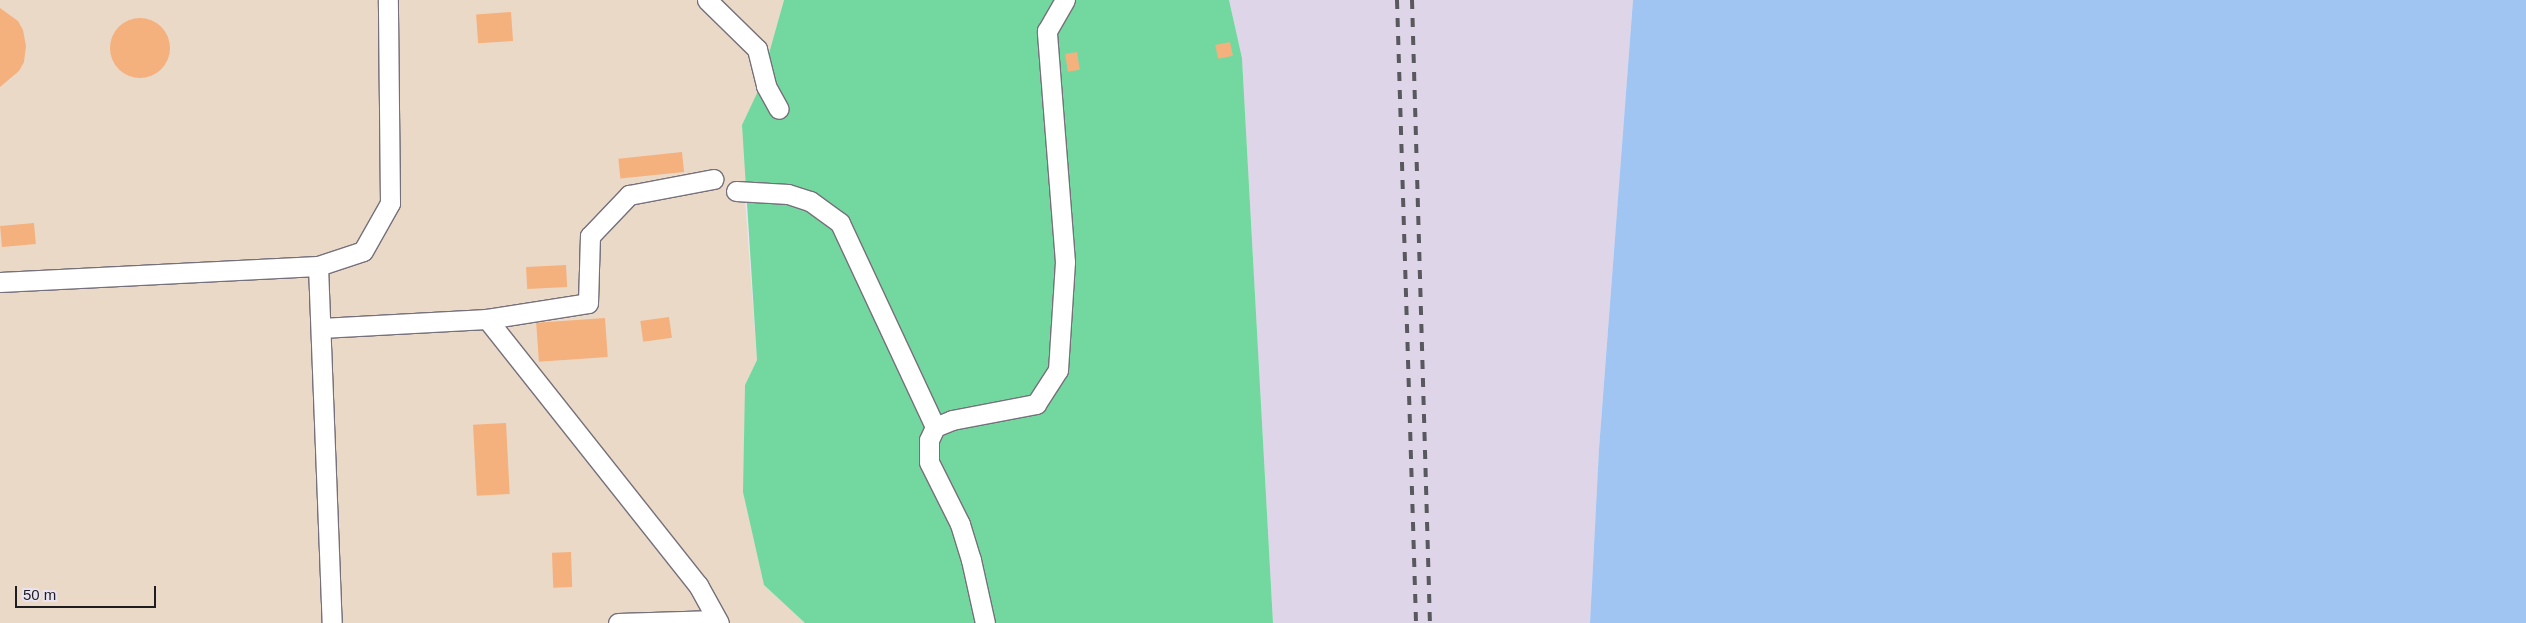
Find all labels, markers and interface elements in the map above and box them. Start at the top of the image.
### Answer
scale bar [18,576,159,608]
text: 50 m [23,586,56,603]

